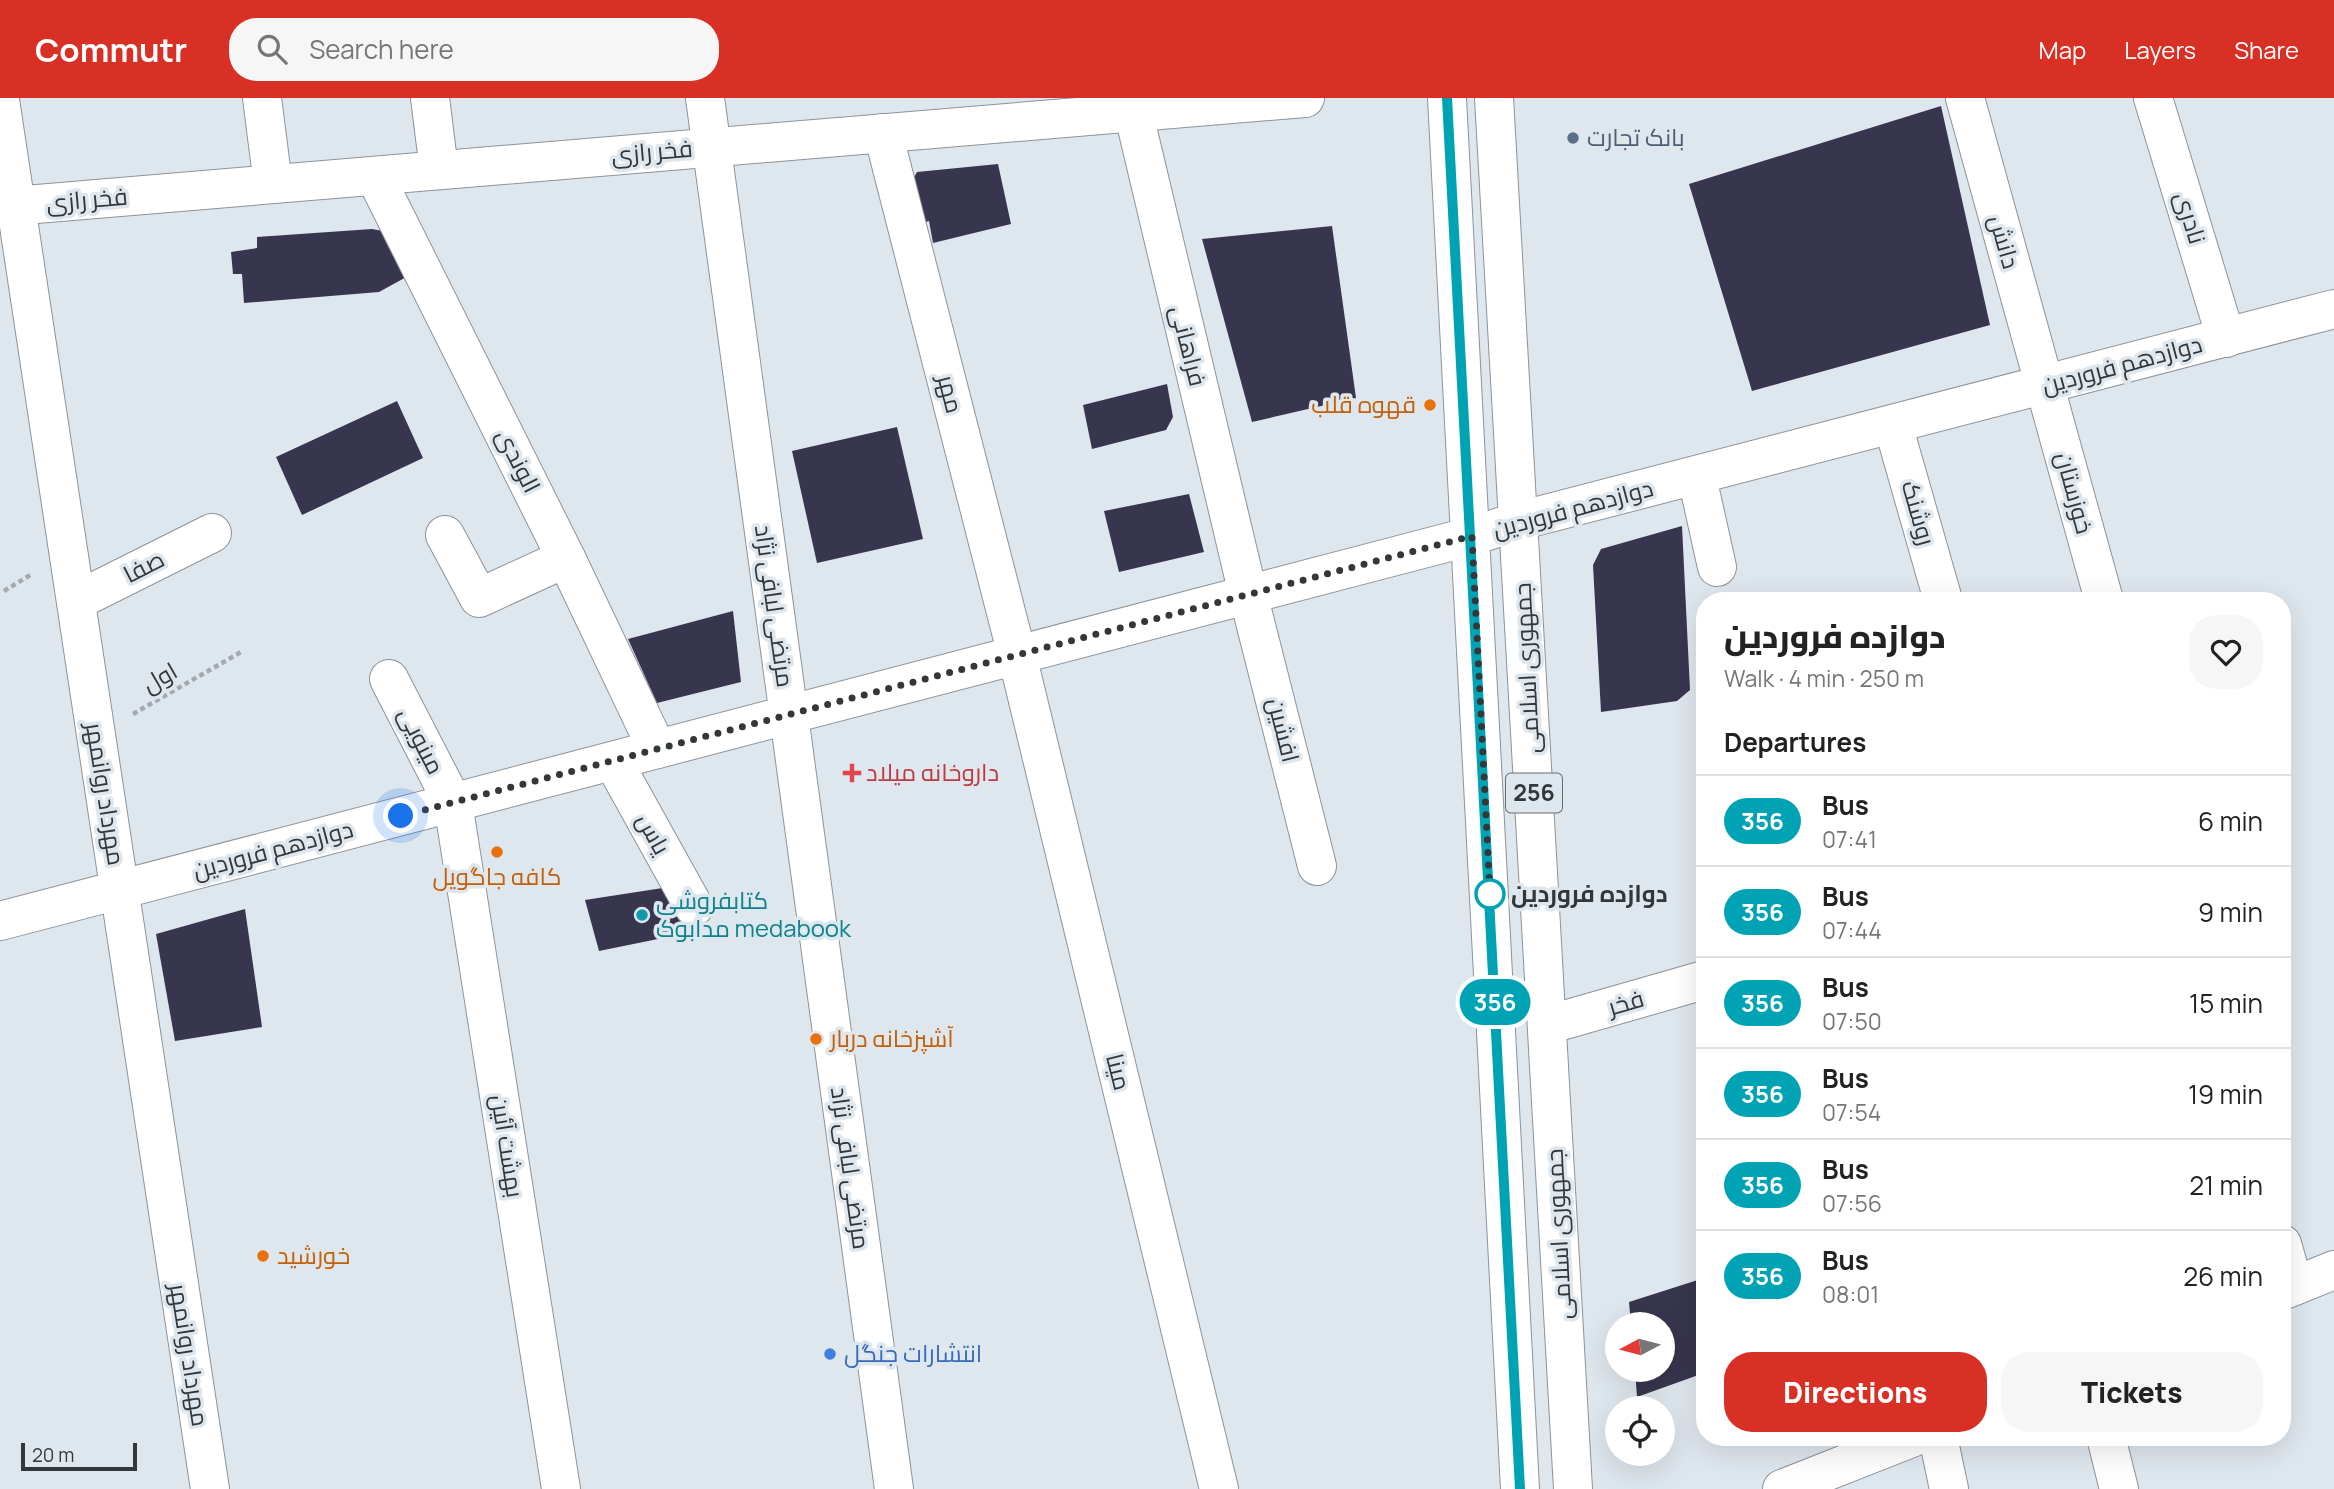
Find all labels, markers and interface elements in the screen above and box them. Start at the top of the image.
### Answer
search box [229,18,719,81]
text: Commutr [35,27,187,72]
icon: search [253,30,291,68]
text: Search here [309,31,454,67]
text: Map [2039,33,2086,66]
text: Layers [2124,33,2196,66]
text: Share [2234,33,2299,66]
place label: بانک تجارت [1587,120,1685,153]
marker: بانک تجارت [1565,130,1581,146]
street label: فخر رازی [610,131,694,170]
street label: فخر رازی [45,179,129,218]
street label: نادری [2168,187,2215,248]
street label: دانش [1982,211,2029,272]
street label: فراهانی [1164,302,1215,389]
street label: دوازدهم فروردین [2038,326,2206,402]
street label: مهر [930,369,972,416]
place label: قهوه قلب [1311,387,1416,420]
marker: قهوه قلب [1422,397,1438,413]
street label: الوندی [489,423,549,498]
street label: خوزستان [2049,448,2102,537]
street label: دوازدهم فروردین [1489,470,1657,546]
street label: روشنک [1894,476,1944,549]
street label: مرتضی لبافی نژاد [748,522,803,689]
street label: صفا [117,541,170,590]
street label: جمهوری اسلامی [1505,582,1546,754]
text: دوازده فروردین [1724,613,1946,658]
button: heart [2189,615,2263,689]
street label: اول [136,654,183,700]
text: Walk · 4 min · 250 m [1724,662,1924,694]
street label: افشین [1261,694,1308,765]
street label: مینویی [392,701,453,779]
street label: مهرداد روانمهر [79,718,134,868]
text: Departures [1724,724,1866,760]
place label: داروخانه میلاد [866,755,999,788]
marker: داروخانه میلاد [844,765,860,781]
road number: 256 [1506,774,1562,813]
text: Bus [1822,787,1869,823]
your location [383,798,418,833]
text: 6 min [2198,803,2263,839]
text: 356 [1741,804,1784,837]
street label: یاس [630,807,679,860]
street label: دوازدهم فروردین [189,811,357,887]
text: 07:41 [1822,823,1877,855]
marker: کافه جاگویل [489,844,505,860]
place label: کافه جاگویل [433,859,561,892]
place label: دوازده فروردین [1511,876,1668,909]
text: Bus [1822,878,1869,914]
marker: دوازده فروردین [1475,879,1505,909]
place label: کتابفروشی مدابوک medabook [656,883,852,944]
text: 9 min [2198,894,2263,930]
text: 356 [1741,895,1784,928]
marker: کتابفروشی مدابوک medabook [634,907,650,923]
text: 07:44 [1822,914,1882,946]
text: Bus [1822,969,1869,1005]
line badge: 356 [1455,979,1535,1025]
street label: فخر [1602,981,1648,1023]
text: 356 [1474,985,1516,1018]
text: 15 min [2189,985,2263,1021]
text: 356 [1741,986,1784,1019]
text: 07:50 [1822,1005,1882,1037]
place label: آشپزخانه دربار [828,1021,954,1055]
marker: آشپزخانه دربار [808,1031,824,1047]
street label: مینا [1099,1050,1140,1093]
text: Bus [1822,1060,1869,1096]
text: 19 min [2188,1076,2263,1112]
text: 356 [1741,1077,1784,1110]
street label: مرتضی لبافی نژاد [824,1084,879,1251]
street label: بهشت آئین [484,1092,533,1200]
text: 07:54 [1822,1096,1881,1128]
street label: جمهوری اسلامی [1537,1148,1578,1320]
text: Bus [1822,1151,1869,1187]
text: 21 min [2189,1167,2263,1203]
text: 356 [1741,1168,1784,1201]
text: 07:56 [1822,1187,1882,1219]
place label: خورشید [277,1238,350,1271]
text: Bus [1822,1242,1869,1278]
marker: خورشید [255,1248,271,1264]
text: 26 min [2183,1258,2263,1294]
text: 356 [1741,1259,1784,1292]
text: 08:01 [1822,1278,1879,1310]
street label: مهرداد روانمهر [163,1279,218,1429]
north arrow [1605,1312,1675,1382]
map controls [1605,1312,1675,1466]
place label: انتشارات جنگل [844,1336,982,1369]
marker: انتشارات جنگل [822,1346,838,1362]
button: Directions [1724,1352,1987,1432]
button: Tickets [2001,1352,2263,1432]
button: locate [1605,1396,1675,1466]
scale bar [21,1440,136,1472]
text: 20 m [32,1442,74,1468]

